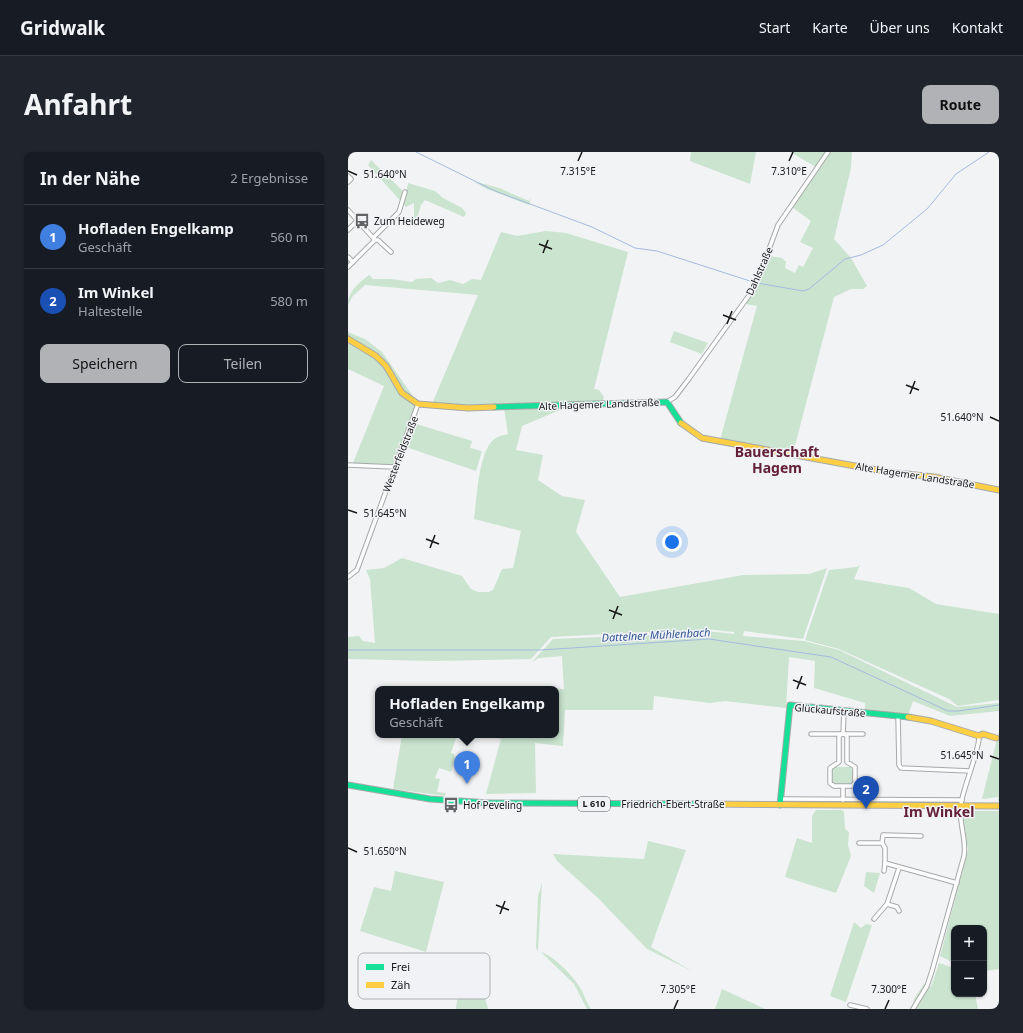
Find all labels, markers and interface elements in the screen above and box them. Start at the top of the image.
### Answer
text: Gridwalk [20,15,105,41]
text: Start [759,18,790,37]
text: Karte [812,18,848,37]
text: Über uns [870,18,930,37]
text: Kontakt [952,18,1003,37]
text: Anfahrt [24,85,132,123]
button: Route [922,85,999,124]
text: 7.315°E [560,164,596,178]
text: 7.310°E [771,164,807,178]
text: In der Nähe [40,167,140,190]
text: 51.640°N [363,167,407,181]
text: 2 Ergebnisse [230,169,308,187]
bus stop icon: Zum Heideweg [353,212,371,230]
place label: Zum Heideweg [374,214,445,228]
text: Hofladen Engelkamp [78,218,234,238]
text: 1 [49,228,57,246]
text: 560 m [270,228,308,246]
text: Geschäft [78,238,132,256]
street label: Dahlstraße [742,244,776,297]
text: Im Winkel [78,282,154,302]
text: 2 [49,292,57,310]
text: 580 m [270,292,308,310]
text: Haltestelle [78,302,143,320]
button: Speichern [40,344,170,383]
button: Teilen [178,344,308,383]
street label: Alte Hagemer Landstraße [539,395,660,413]
text: 51.640°N [940,410,984,424]
street label: Westerfeldstraße [379,414,421,494]
district label: Bauerschaft Hagem [735,442,819,477]
street label: Alte Hagemer Landstraße [854,459,976,491]
text: 51.645°N [363,506,407,520]
your location [662,532,682,552]
water label: Dattelner Mühlenbach [601,624,711,645]
popup [375,686,559,738]
text: Hofladen Engelkamp [389,693,545,713]
street label: Glückaufstraße [794,700,866,720]
text: Geschäft [389,713,443,731]
text: 51.645°N [940,748,984,762]
pin: 1 [454,751,480,784]
pin: 2 [853,776,879,809]
bus stop icon: Hof Peveling [442,796,460,814]
road number: L 610 [578,797,610,811]
street label: Friedrich-Ebert-Straße [621,797,725,811]
place label: Hof Peveling [463,798,522,812]
district label: Im Winkel [904,802,974,821]
text: 51.650°N [363,844,407,858]
map controls [951,925,987,997]
button: + [951,925,987,961]
legend [358,953,490,999]
text: Frei [391,959,410,974]
button: − [951,961,987,997]
text: Zäh [391,977,410,992]
text: 7.305°E [660,982,696,996]
text: 7.300°E [871,982,907,996]

